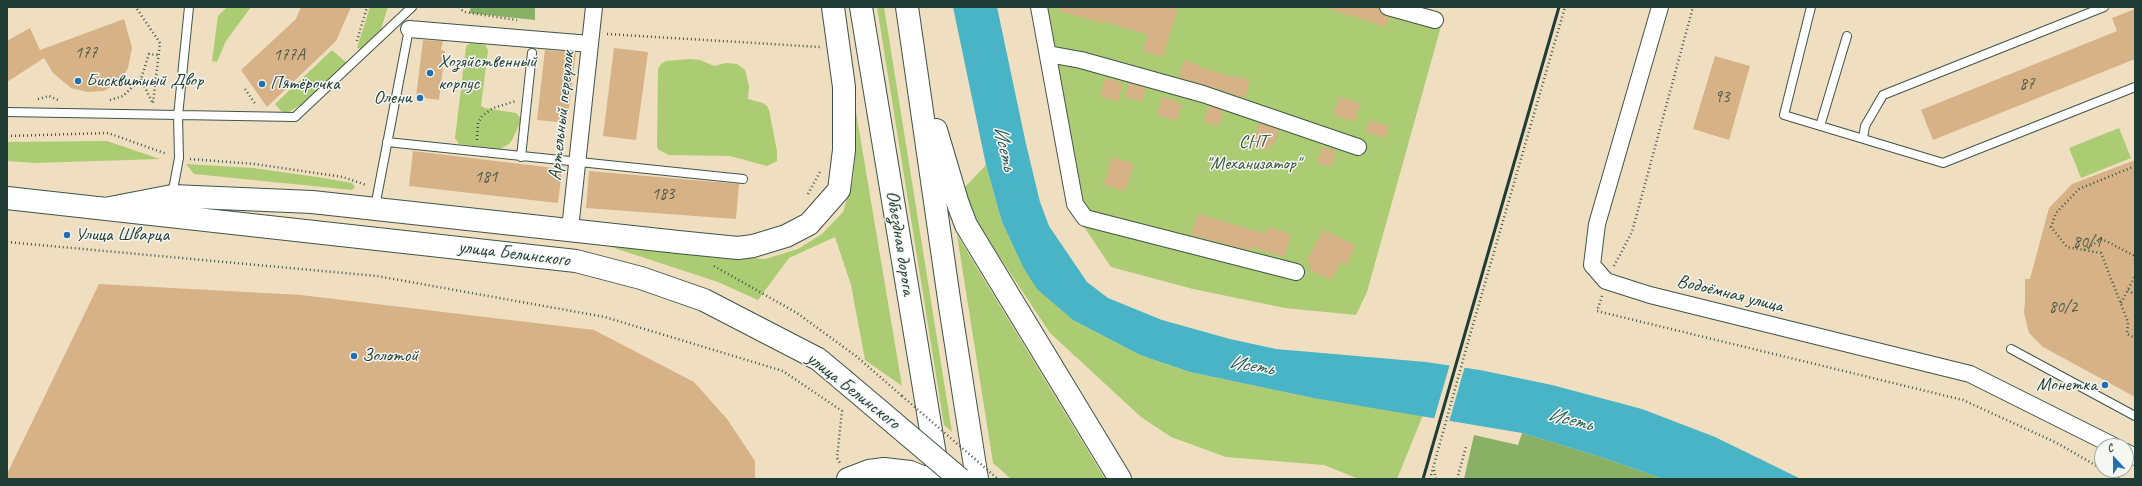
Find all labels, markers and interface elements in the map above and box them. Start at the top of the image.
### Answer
house number: 177 [75,44,97,64]
house number: 177А [273,46,305,66]
street label: Артельный переулок [544,50,580,182]
place label: Хозяйственный корпус [438,51,537,95]
marker: Хозяйственный корпус [425,68,435,78]
place label: Бисквитный Двор [86,70,203,92]
place label: Пятёрочка [270,73,340,95]
house number: 87 [2019,75,2035,95]
marker: Бисквитный Двор [73,76,83,86]
marker: Пятёрочка [257,79,267,89]
place label: Олени [374,87,412,109]
house number: 93 [1714,88,1730,108]
marker: Олени [415,93,425,103]
water label: Исеть [987,124,1021,172]
park label: СНТ "Механизатор" [1206,131,1300,175]
house number: 181 [475,168,497,188]
house number: 183 [652,185,674,205]
street label: Объездная дорога [880,189,920,297]
place label: Улица Шварца [75,224,169,246]
marker: Улица Шварца [62,230,72,240]
house number: 80/1 [2073,233,2101,253]
street label: улица Белинского [457,236,571,272]
street label: Водоёмная улица [1674,270,1786,318]
house number: 80/2 [2049,298,2077,318]
place label: Золотой [362,345,418,367]
street label: улица Белинского [802,347,904,435]
marker: Золотой [349,351,359,361]
water label: Исеть [1227,351,1275,381]
place label: Монетка [2036,374,2097,396]
marker: Монетка [2100,380,2110,390]
water label: Исеть [1545,403,1595,437]
north arrow [2094,438,2134,478]
text: С [2105,440,2115,455]

